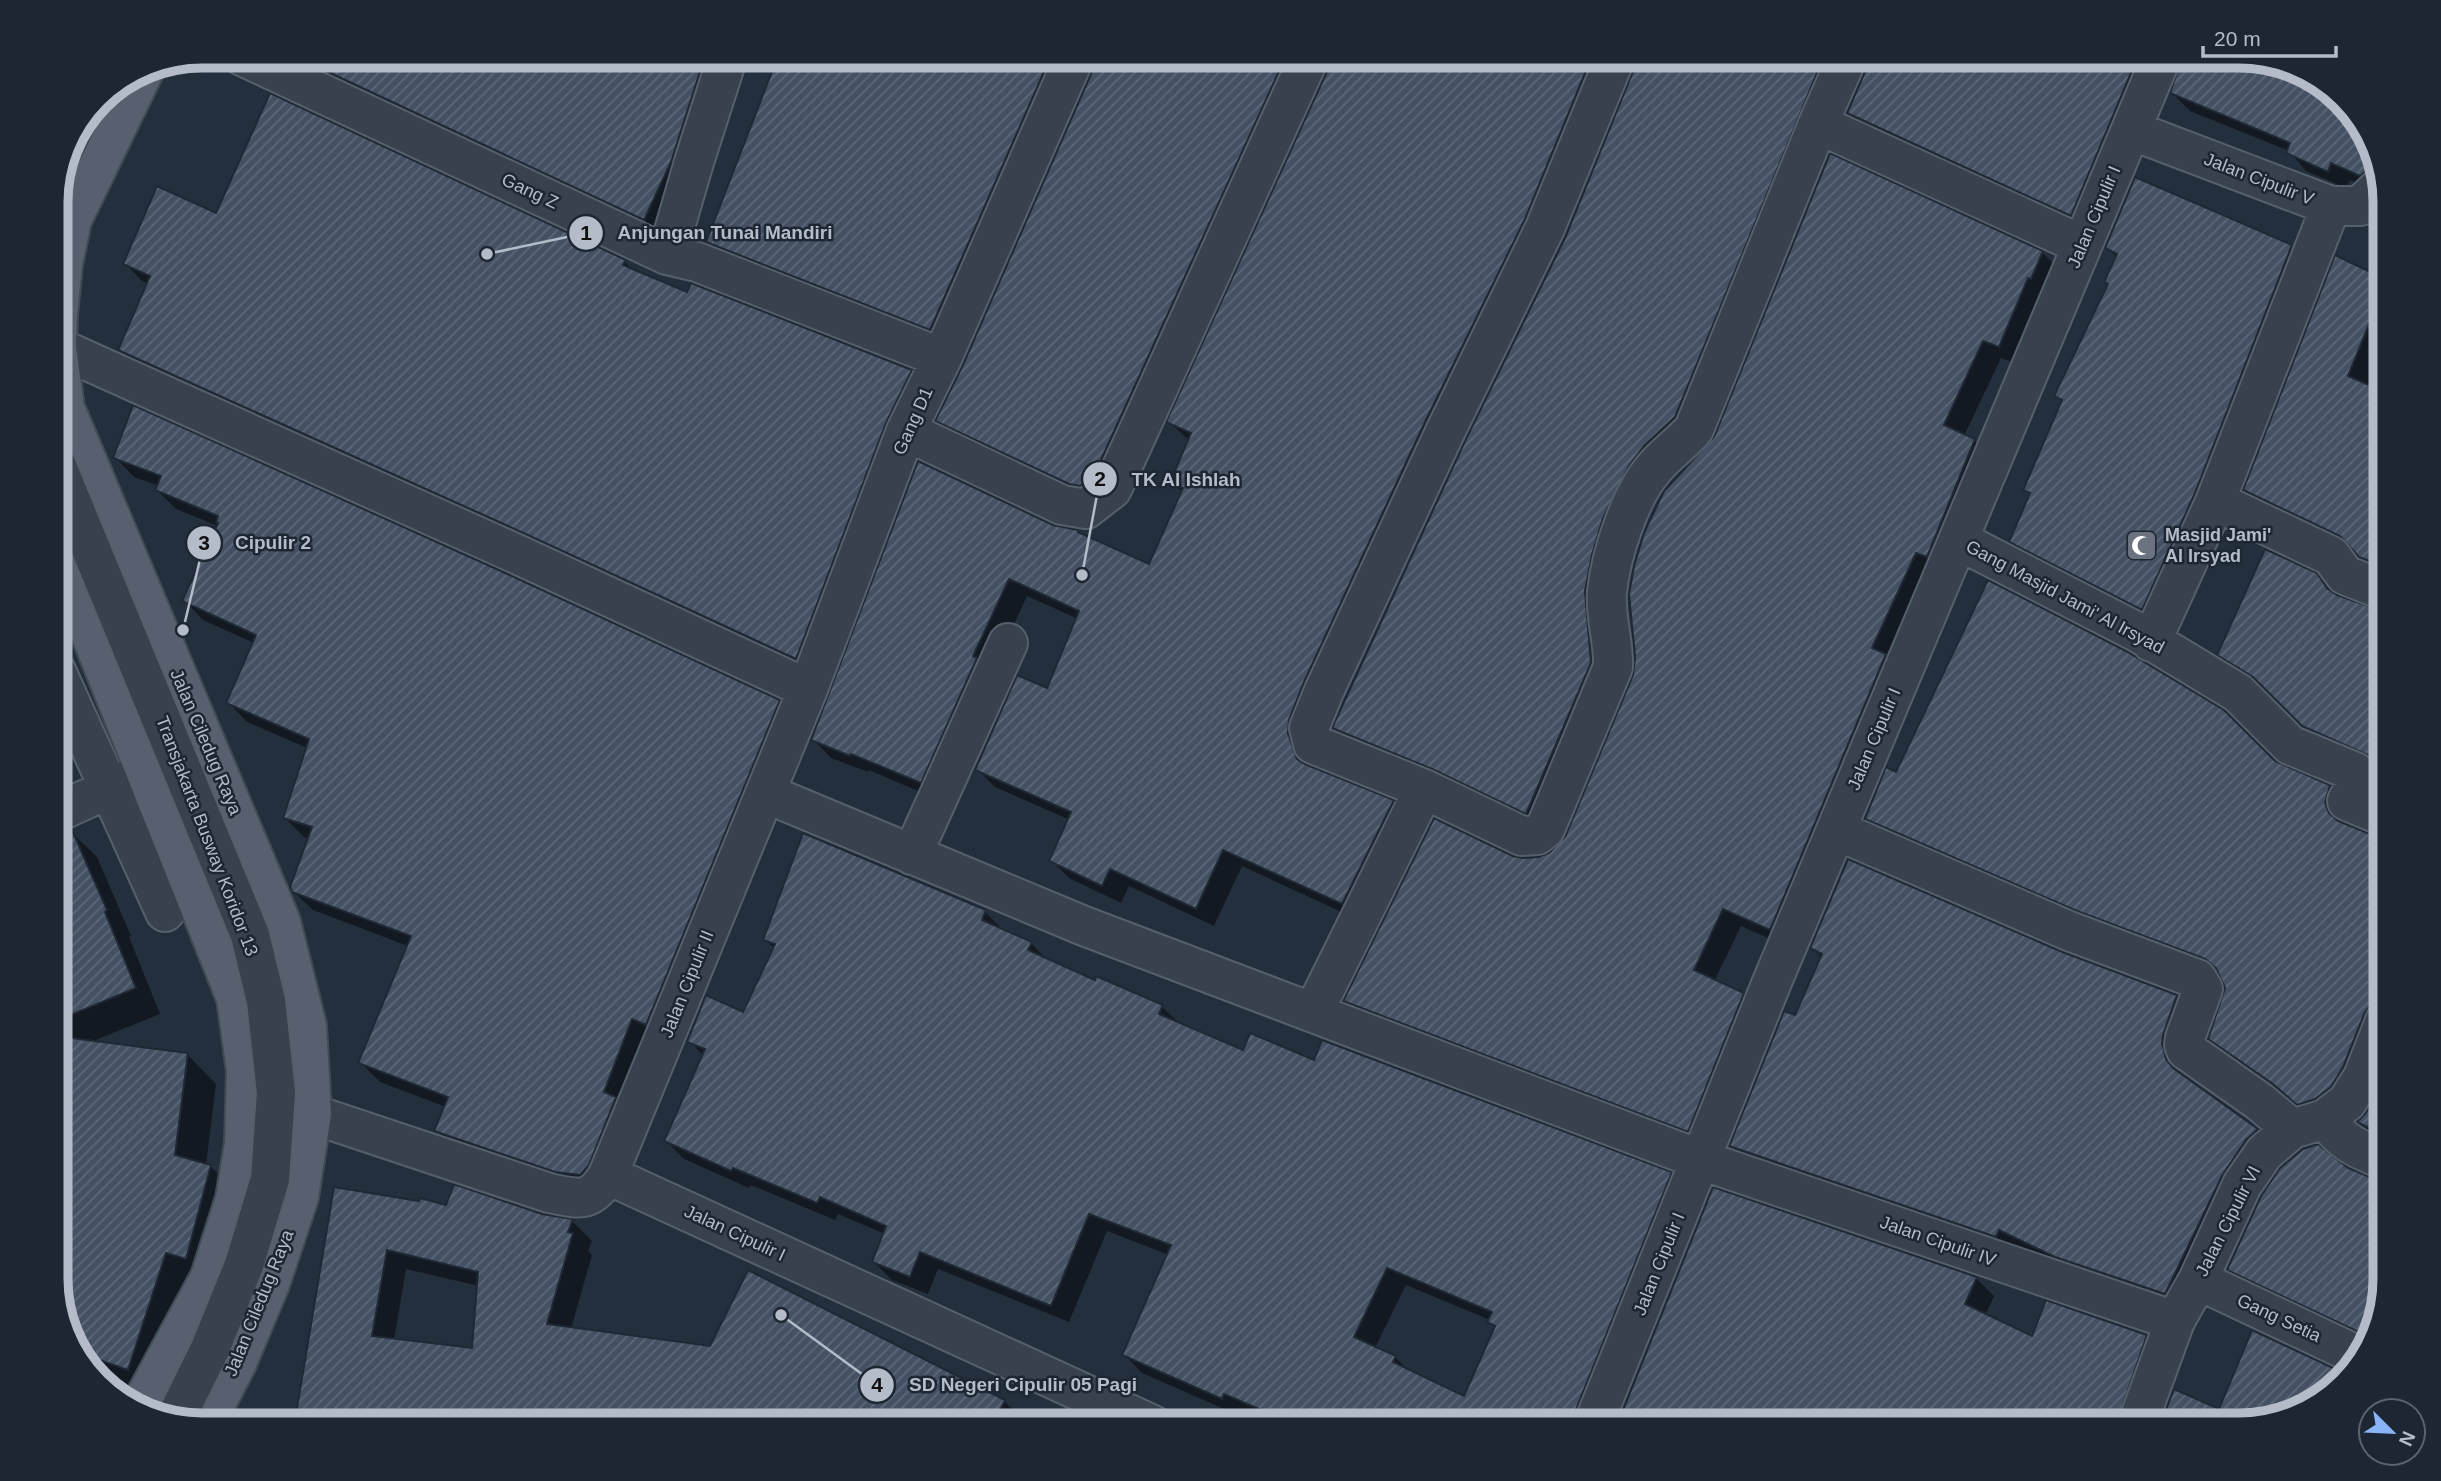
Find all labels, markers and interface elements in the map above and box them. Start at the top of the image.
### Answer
scale bar [2203,14,2336,58]
text: 20 m [2214,27,2261,50]
street label: Jalan Cipulir V [2201,149,2317,209]
street label: Jalan Cipulir I [2063,163,2125,271]
street label: Gang Z [499,169,561,213]
callout: Anjungan Tunai Mandiri [568,213,846,253]
text: 1 [580,221,592,244]
text: Anjungan Tunai Mandiri [618,222,832,243]
street label: Gang D1 [889,384,937,458]
callout: TK Al Ishlah [1082,459,1255,499]
text: 2 [1094,467,1106,490]
text: TK Al Ishlah [1131,469,1241,490]
callout: Cipulir 2 [186,523,325,563]
place label: Masjid Jami' Al Irsyad [2165,525,2271,566]
mosque icon: Masjid Jami' Al Irsyad [2125,528,2159,562]
text: 3 [198,531,210,554]
text: Cipulir 2 [235,532,311,553]
street label: Gang Masjid Jami' Al Irsyad [1963,536,2167,658]
street label: Jalan Ciledug Raya [166,666,246,819]
street label: Jalan Cipulir I [1843,685,1905,793]
street label: Transjakarta Busway Koridor 13 [152,713,262,959]
street label: Jalan Cipulir II [656,927,718,1041]
street label: Jalan Cipulir VI [2192,1163,2264,1279]
street label: Jalan Cipulir I [681,1201,789,1265]
street label: Jalan Cipulir I [1629,1210,1689,1318]
street label: Jalan Cipulir IV [1878,1212,1998,1270]
street label: Jalan Ciledug Raya [220,1226,298,1379]
street label: Gang Setia [2234,1290,2325,1347]
callout: SD Negeri Cipulir 05 Pagi [860,1365,1151,1405]
text: 4 [871,1373,883,1396]
text: SD Negeri Cipulir 05 Pagi [909,1374,1137,1395]
north arrow [2357,1397,2427,1467]
text: N [2395,1428,2419,1449]

